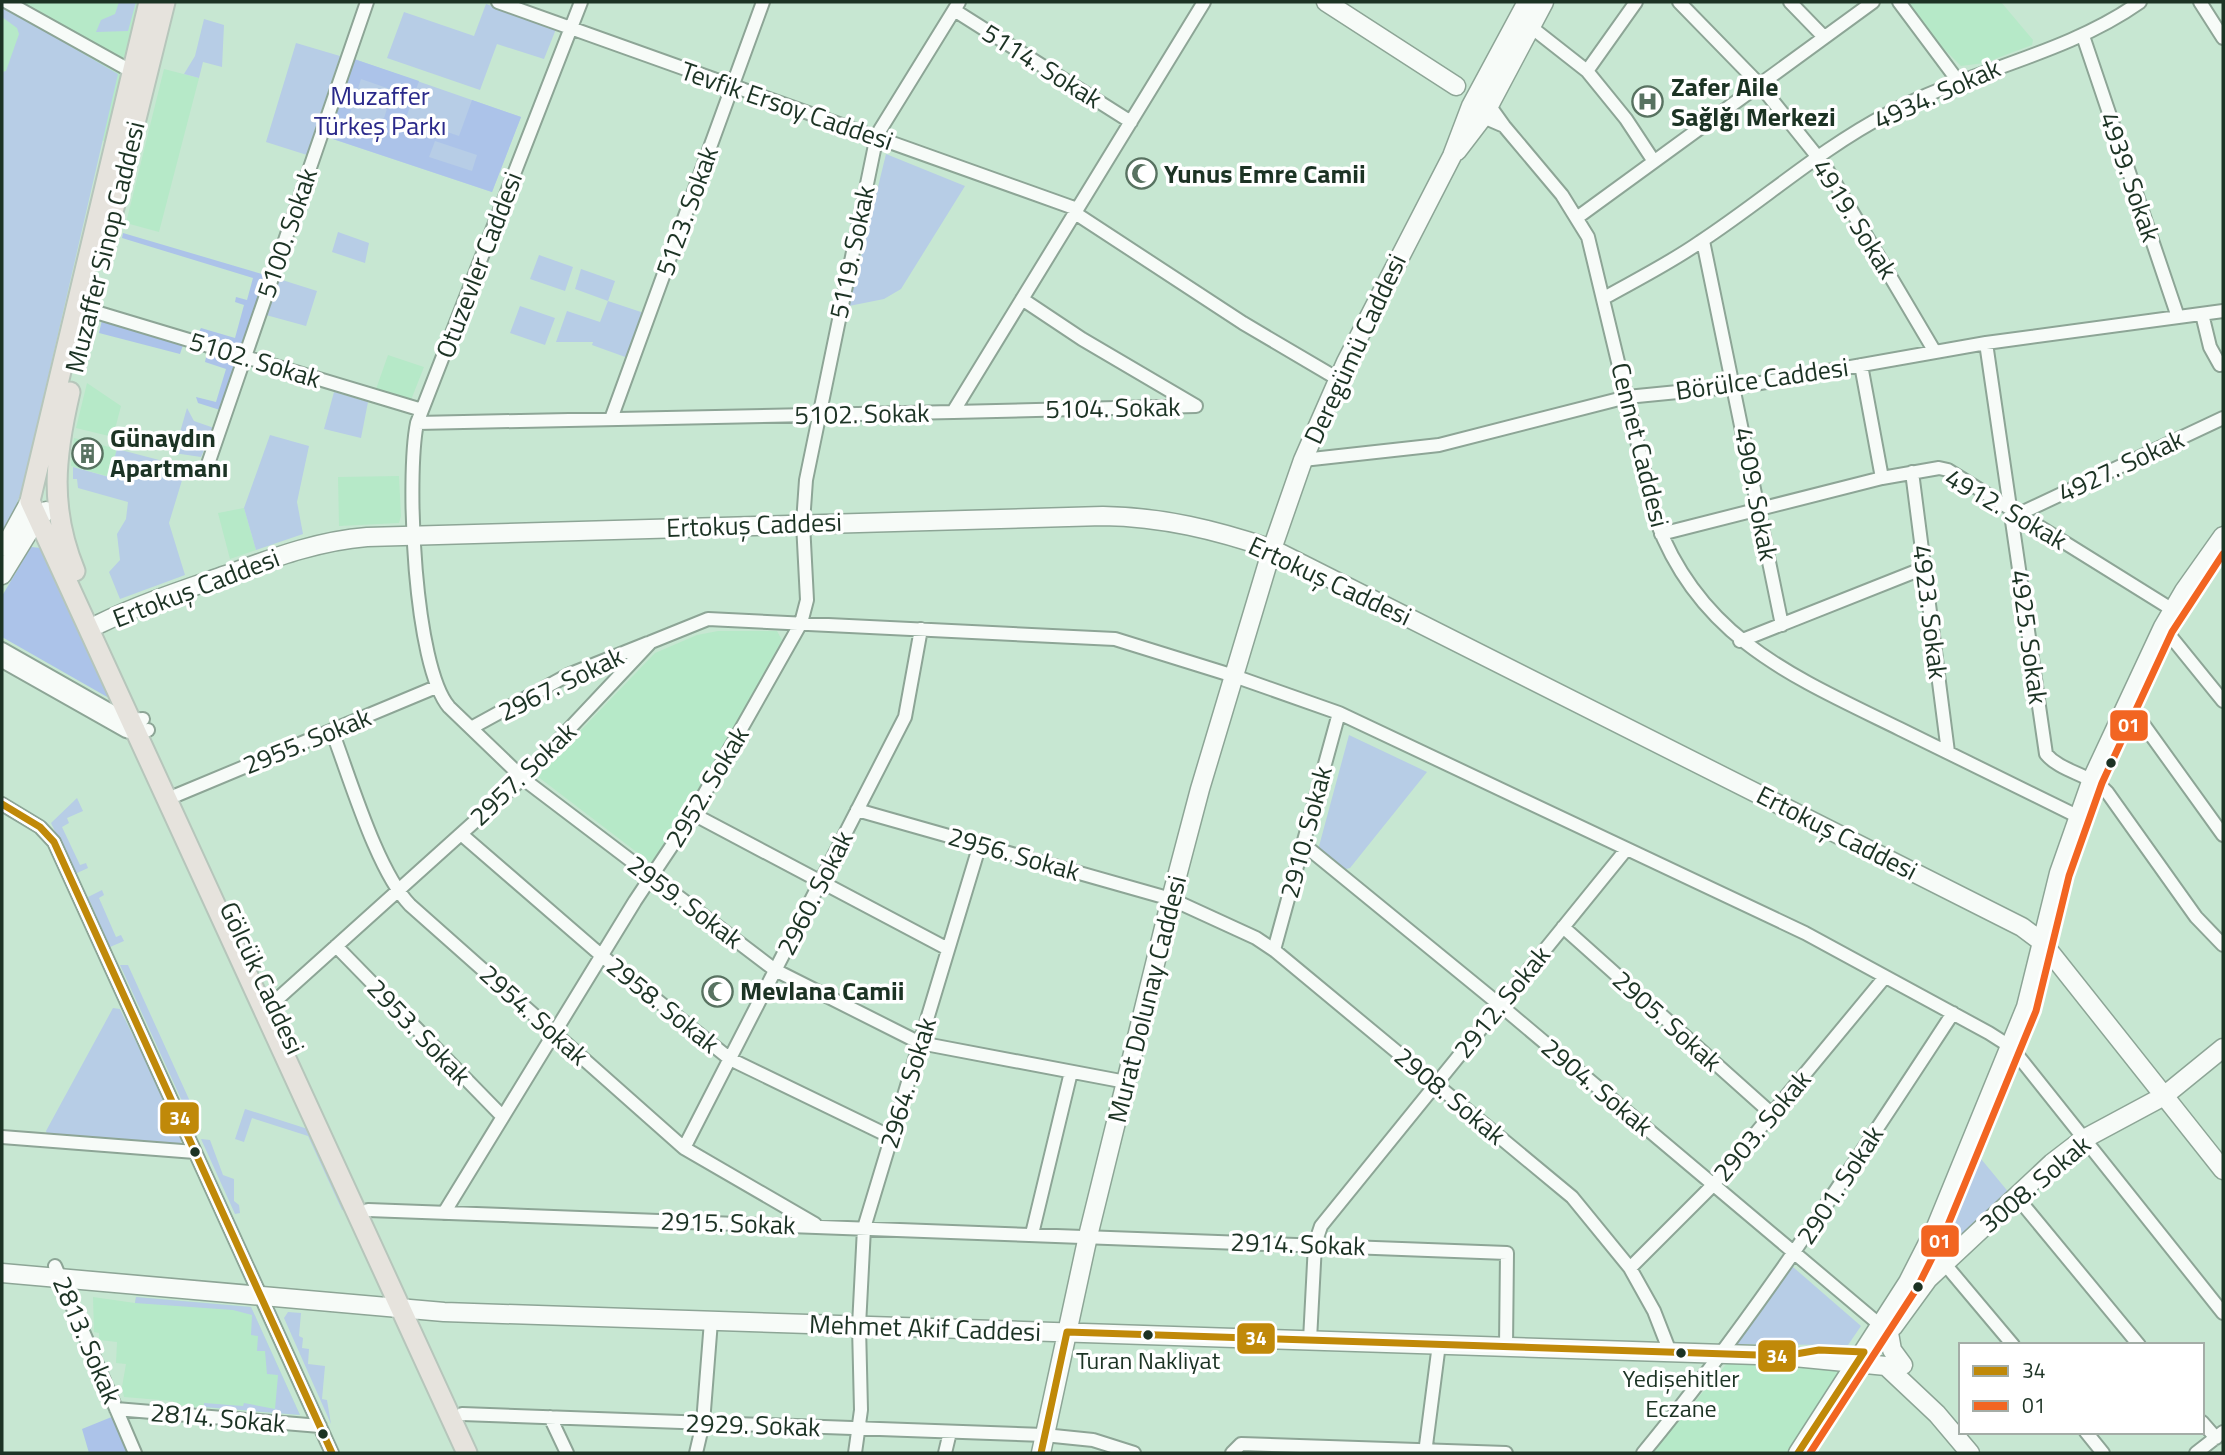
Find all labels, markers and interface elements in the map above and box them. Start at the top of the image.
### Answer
street label: 5114. Sokak [975,13,1110,118]
street label: 4934. Sokak [1867,48,2007,139]
street label: Tevfik Ersoy Caddesi [676,51,898,160]
place label: Zafer Aile Sağlğı Merkezi [1671,67,1836,136]
park label: Muzaffer Türkeş Parkı [314,76,446,145]
hospital icon: Zafer Aile Sağlğı Merkezi [1631,85,1665,119]
street label: 4939. Sokak [2090,107,2171,247]
street label: Muzaffer Sinop Caddesi [54,117,155,377]
street label: 5123. Sokak [645,141,728,281]
street label: 4919. Sokak [1803,151,1908,286]
place label: Yunus Emre Camii [1164,154,1366,193]
mosque icon: Yunus Emre Camii [1124,157,1158,191]
street label: 5100. Sokak [246,163,327,303]
street label: Otuzevler Caddesi [425,166,532,364]
street label: 5119. Sokak [818,182,885,322]
street label: Deregümü Caddesi [1293,247,1416,450]
street label: 5102. Sokak [185,321,326,398]
street label: Börülce Caddesi [1673,347,1851,410]
street label: Cennet Caddesi [1601,358,1680,531]
street label: 5104. Sokak [1045,387,1181,428]
street label: 5102. Sokak [794,393,930,434]
place label: Günaydın Apartmanı [110,418,228,487]
street label: 4927. Sokak [2051,419,2190,512]
street label: 4909. Sokak [1724,424,1789,564]
building icon: Günaydın Apartmanı [70,436,104,470]
street label: 4912. Sokak [1938,458,2075,559]
street label: Ertokuş Caddesi [665,502,843,547]
street label: Ertokuş Caddesi [1242,526,1418,635]
street label: Ertokuş Caddesi [107,538,285,637]
street label: 4923. Sokak [1903,542,1958,681]
street label: 4925. Sokak [2001,567,2058,707]
street label: 2967. Sokak [491,636,630,731]
street label: 2955. Sokak [237,697,377,784]
line badge: 01 [2109,709,2149,742]
text: 01 [2118,710,2140,739]
street label: 2957. Sokak [460,713,585,835]
street label: 2952. Sokak [655,719,758,855]
unlabelled marker [2104,756,2118,770]
street label: 2910. Sokak [1269,761,1342,902]
street label: Ertokuş Caddesi [1750,775,1924,890]
street label: 2956. Sokak [944,816,1085,891]
street label: 2960. Sokak [766,824,863,962]
street label: 2959. Sokak [620,845,751,958]
street label: Murat Dolunay Caddesi [1097,871,1196,1127]
street label: Gölcük Caddesi [210,895,315,1061]
street label: 2912. Sokak [1444,937,1559,1067]
street label: 2958. Sokak [598,947,728,1062]
street label: 2954. Sokak [471,955,598,1074]
street label: 2905. Sokak [1604,961,1731,1080]
street label: 2953. Sokak [358,969,480,1094]
place label: Mevlana Camii [740,971,905,1010]
mosque icon: Mevlana Camii [700,974,734,1008]
street label: 2964. Sokak [869,1012,946,1153]
street label: 2904. Sokak [1533,1028,1662,1145]
street label: 2908. Sokak [1386,1037,1515,1154]
street label: 2903. Sokak [1703,1061,1820,1190]
line badge: 34 [159,1101,200,1135]
text: 34 [169,1103,191,1132]
street label: 2901. Sokak [1786,1117,1893,1252]
street label: 3008. Sokak [1970,1125,2099,1242]
unlabelled marker [188,1145,202,1159]
street label: 2915. Sokak [660,1201,796,1244]
street label: 2914. Sokak [1230,1222,1366,1265]
line badge: 01 [1920,1224,1960,1258]
text: 01 [1929,1226,1951,1255]
street label: 2813. Sokak [43,1270,132,1410]
unlabelled marker [1911,1280,1925,1294]
street label: Mehmet Akif Caddesi [808,1304,1042,1351]
line badge: 34 [1236,1322,1276,1355]
text: 34 [1245,1323,1267,1352]
marker: Turan Nakliyat [1141,1328,1155,1342]
line badge: 34 [1757,1339,1797,1373]
text: 34 [1766,1341,1788,1370]
place label: Turan Nakliyat [1076,1342,1221,1378]
legend [1959,1343,2204,1434]
marker: Yedişehitler Eczane [1674,1346,1688,1360]
text: 34 [2022,1354,2046,1386]
place label: Yedişehitler Eczane [1622,1360,1740,1426]
text: 01 [2022,1389,2046,1421]
street label: 2814. Sokak [149,1392,287,1443]
street label: 2929. Sokak [685,1403,821,1446]
unlabelled marker [316,1427,330,1441]

